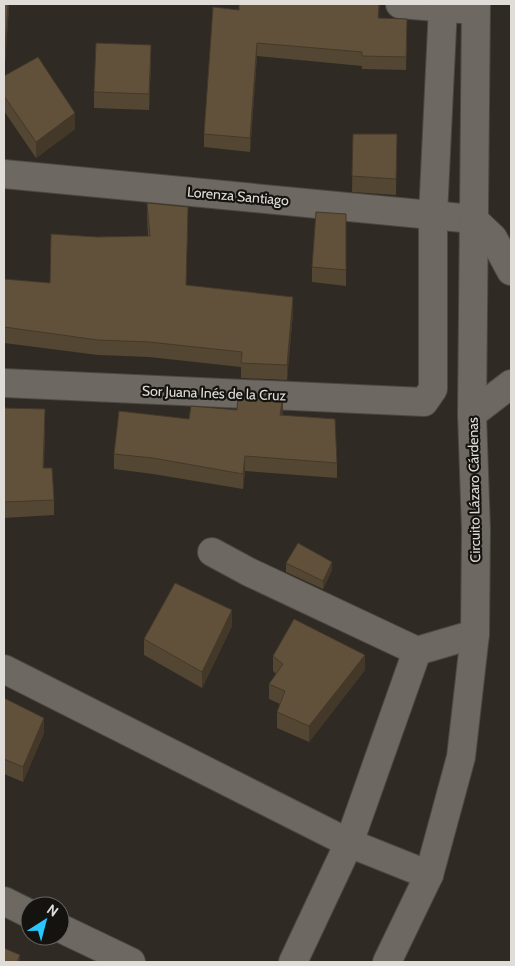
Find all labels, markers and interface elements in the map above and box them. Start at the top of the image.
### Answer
street label: Lorenza Santiago [186,183,290,209]
street label: Sor Juana Inés de la Cruz [142,381,287,405]
street label: Circuito Lázaro Cárdenas [464,417,484,563]
north arrow [20,896,70,946]
text: N [43,900,62,921]

